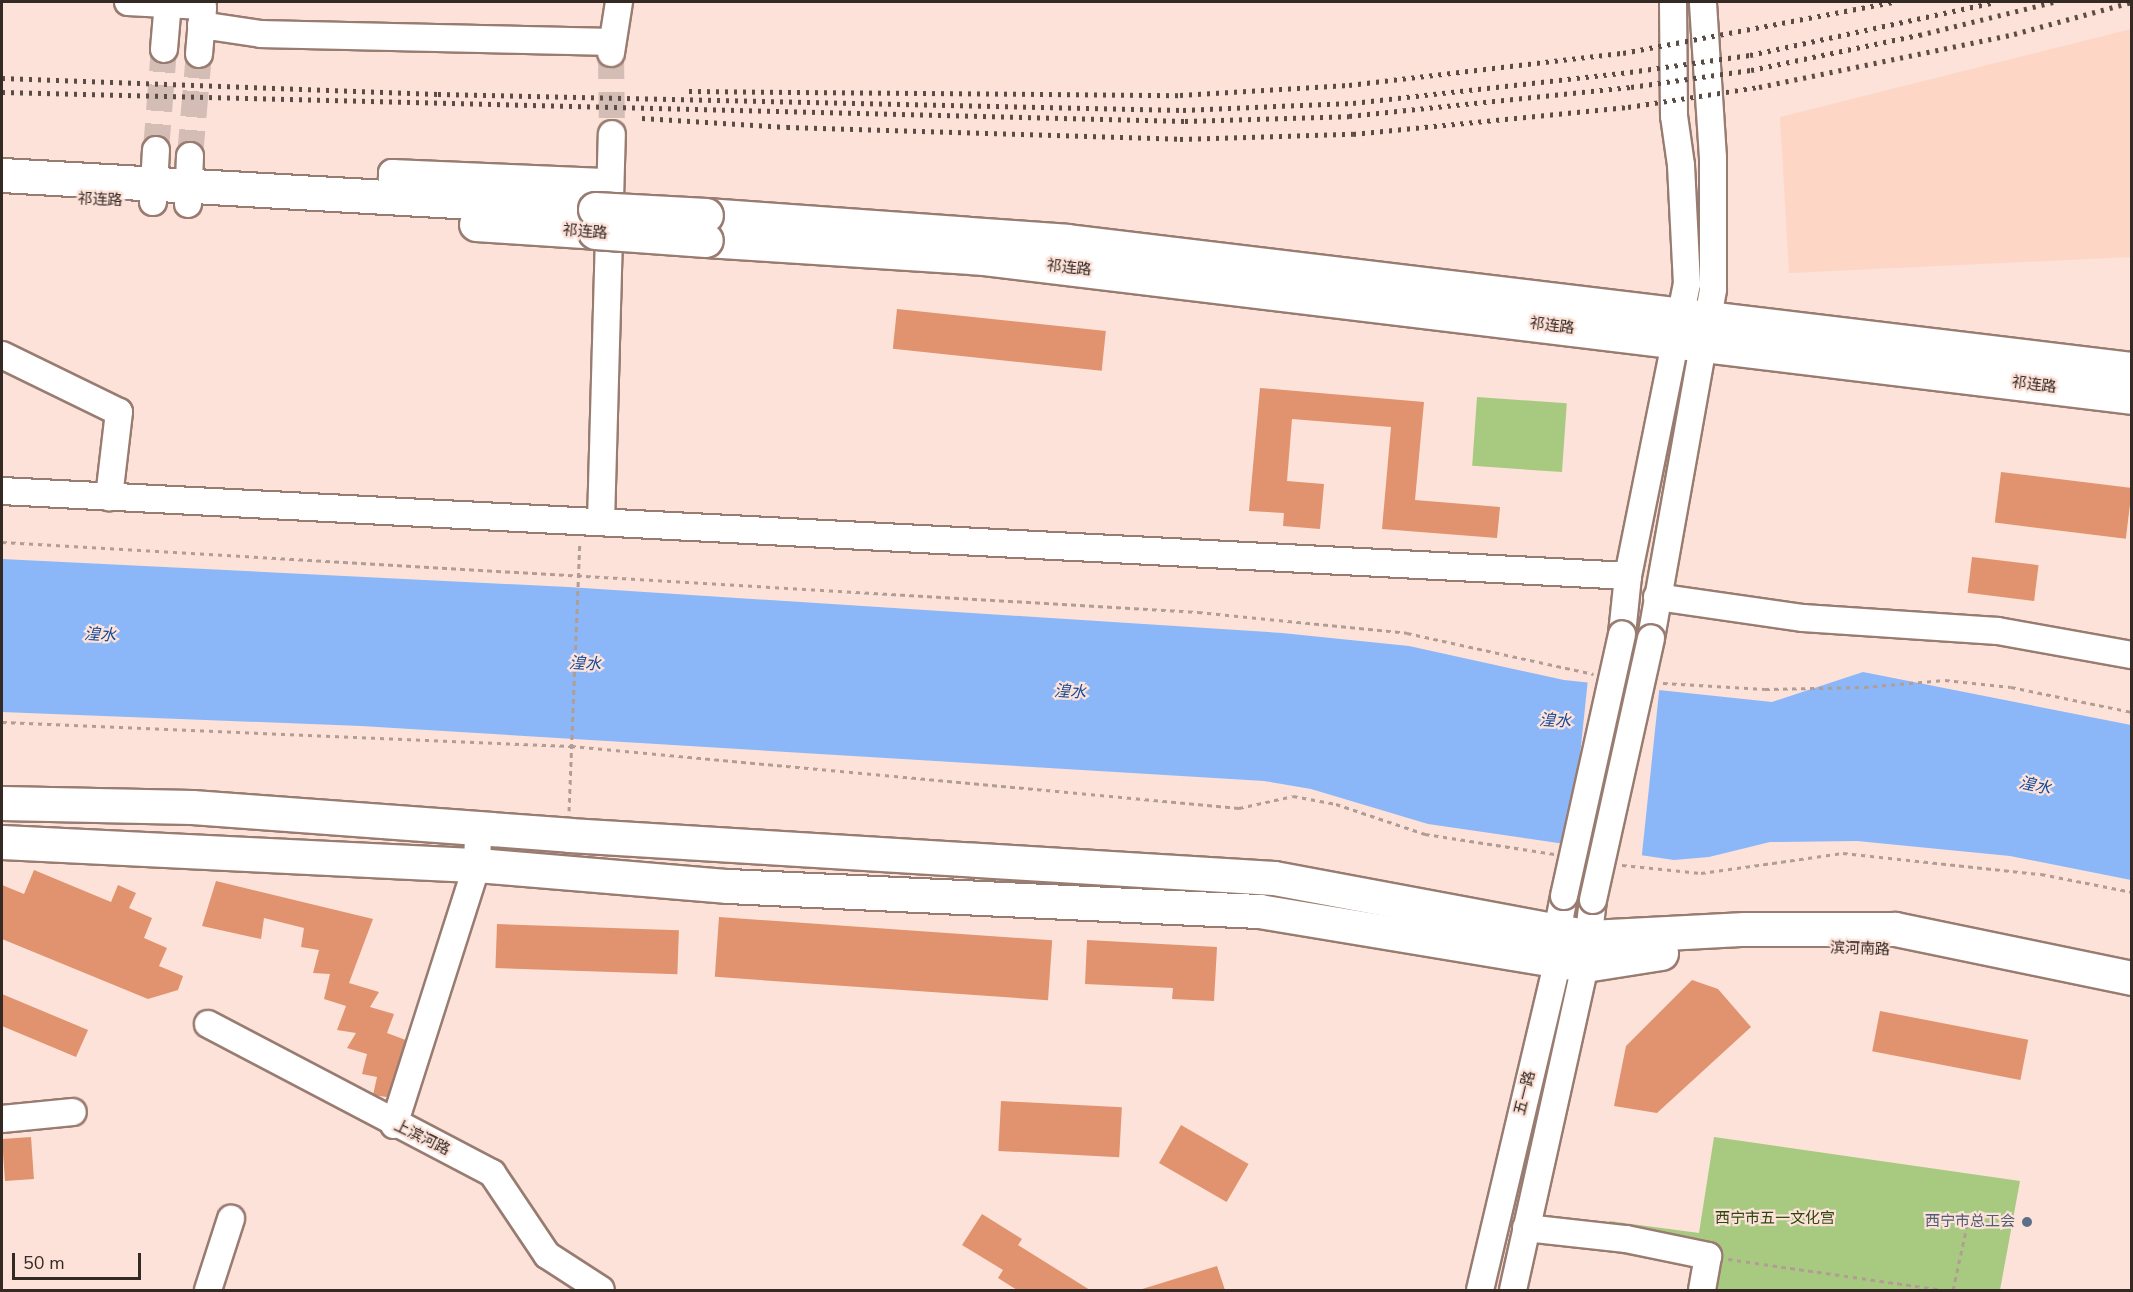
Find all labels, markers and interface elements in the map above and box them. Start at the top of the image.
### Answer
street label: 祁连路 [77,190,123,210]
street label: 祁连路 [562,221,608,243]
street label: 祁连路 [1046,257,1092,279]
street label: 祁连路 [1529,314,1575,338]
street label: 祁连路 [2011,373,2057,397]
water label: 湟水 [84,625,116,645]
water label: 湟水 [569,654,601,674]
water label: 湟水 [1054,682,1086,702]
water label: 湟水 [1539,711,1571,731]
water label: 湟水 [2017,773,2053,799]
street label: 滨河南路 [1830,939,1890,959]
street label: 五一路 [1511,1069,1539,1117]
street label: 上滨河路 [391,1117,453,1159]
park label: 西宁市五一文化宫 [1715,1210,1835,1228]
place label: 西宁市总工会 [1925,1213,2015,1231]
marker: 西宁市总工会 [2020,1215,2034,1229]
scale bar [15,1241,144,1279]
text: 50 m [23,1251,65,1275]

